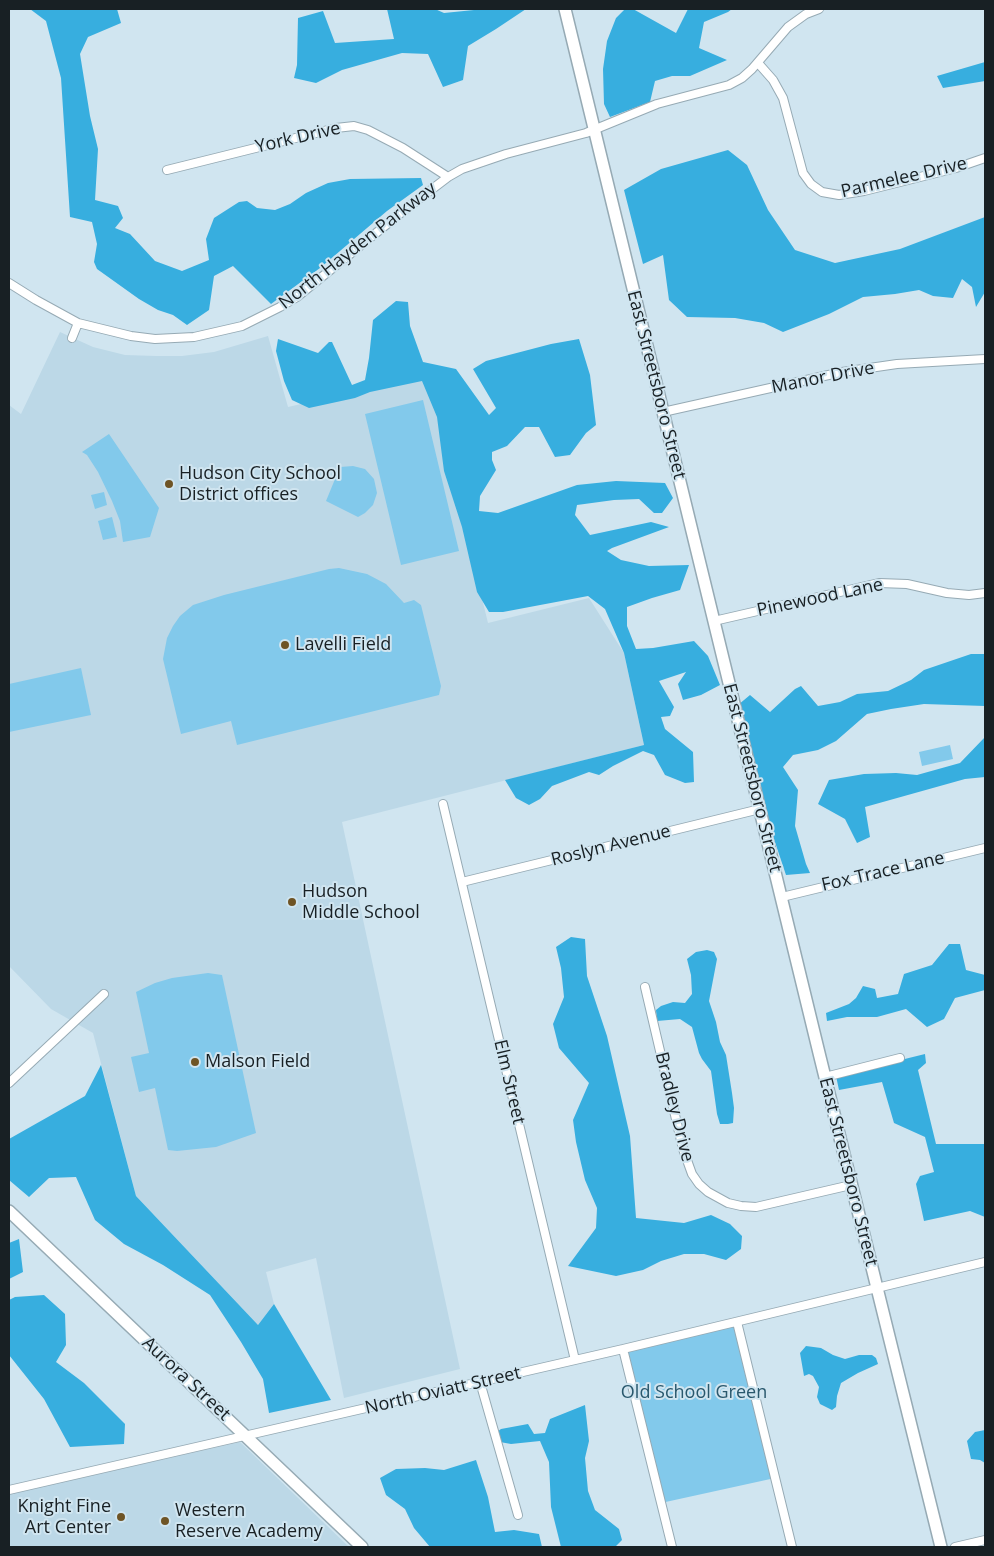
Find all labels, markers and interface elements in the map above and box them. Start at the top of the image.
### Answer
street label: York Drive [253,118,343,158]
street label: Parmelee Drive [839,153,969,203]
street label: North Hayden Parkway [275,178,441,314]
street label: East Streetsboro Street [622,289,690,481]
street label: Manor Drive [770,357,876,399]
place label: Hudson City School District offices [179,463,341,506]
marker: Hudson City School District offices [163,478,175,490]
street label: Pinewood Lane [755,574,885,622]
place label: Lavelli Field [295,634,391,656]
marker: Lavelli Field [279,639,291,651]
street label: East Streetsboro Street [718,682,786,874]
street label: Roslyn Avenue [549,821,673,871]
street label: Fox Trace Lane [819,847,947,897]
place label: Hudson Middle School [302,881,420,924]
marker: Hudson Middle School [286,896,298,908]
street label: Elm Street [489,1038,529,1126]
street label: Bradley Drive [650,1050,698,1164]
place label: Malson Field [205,1051,310,1073]
marker: Malson Field [189,1056,201,1068]
street label: East Streetsboro Street [814,1076,882,1268]
street label: Aurora Street [137,1333,235,1425]
street label: North Oviatt Street [363,1363,523,1419]
park label: Old School Green [621,1382,767,1404]
place label: Knight Fine Art Center [18,1496,111,1538]
place label: Western Reserve Academy [175,1500,323,1542]
marker: Knight Fine Art Center [115,1511,127,1523]
marker: Western Reserve Academy [159,1515,171,1527]

